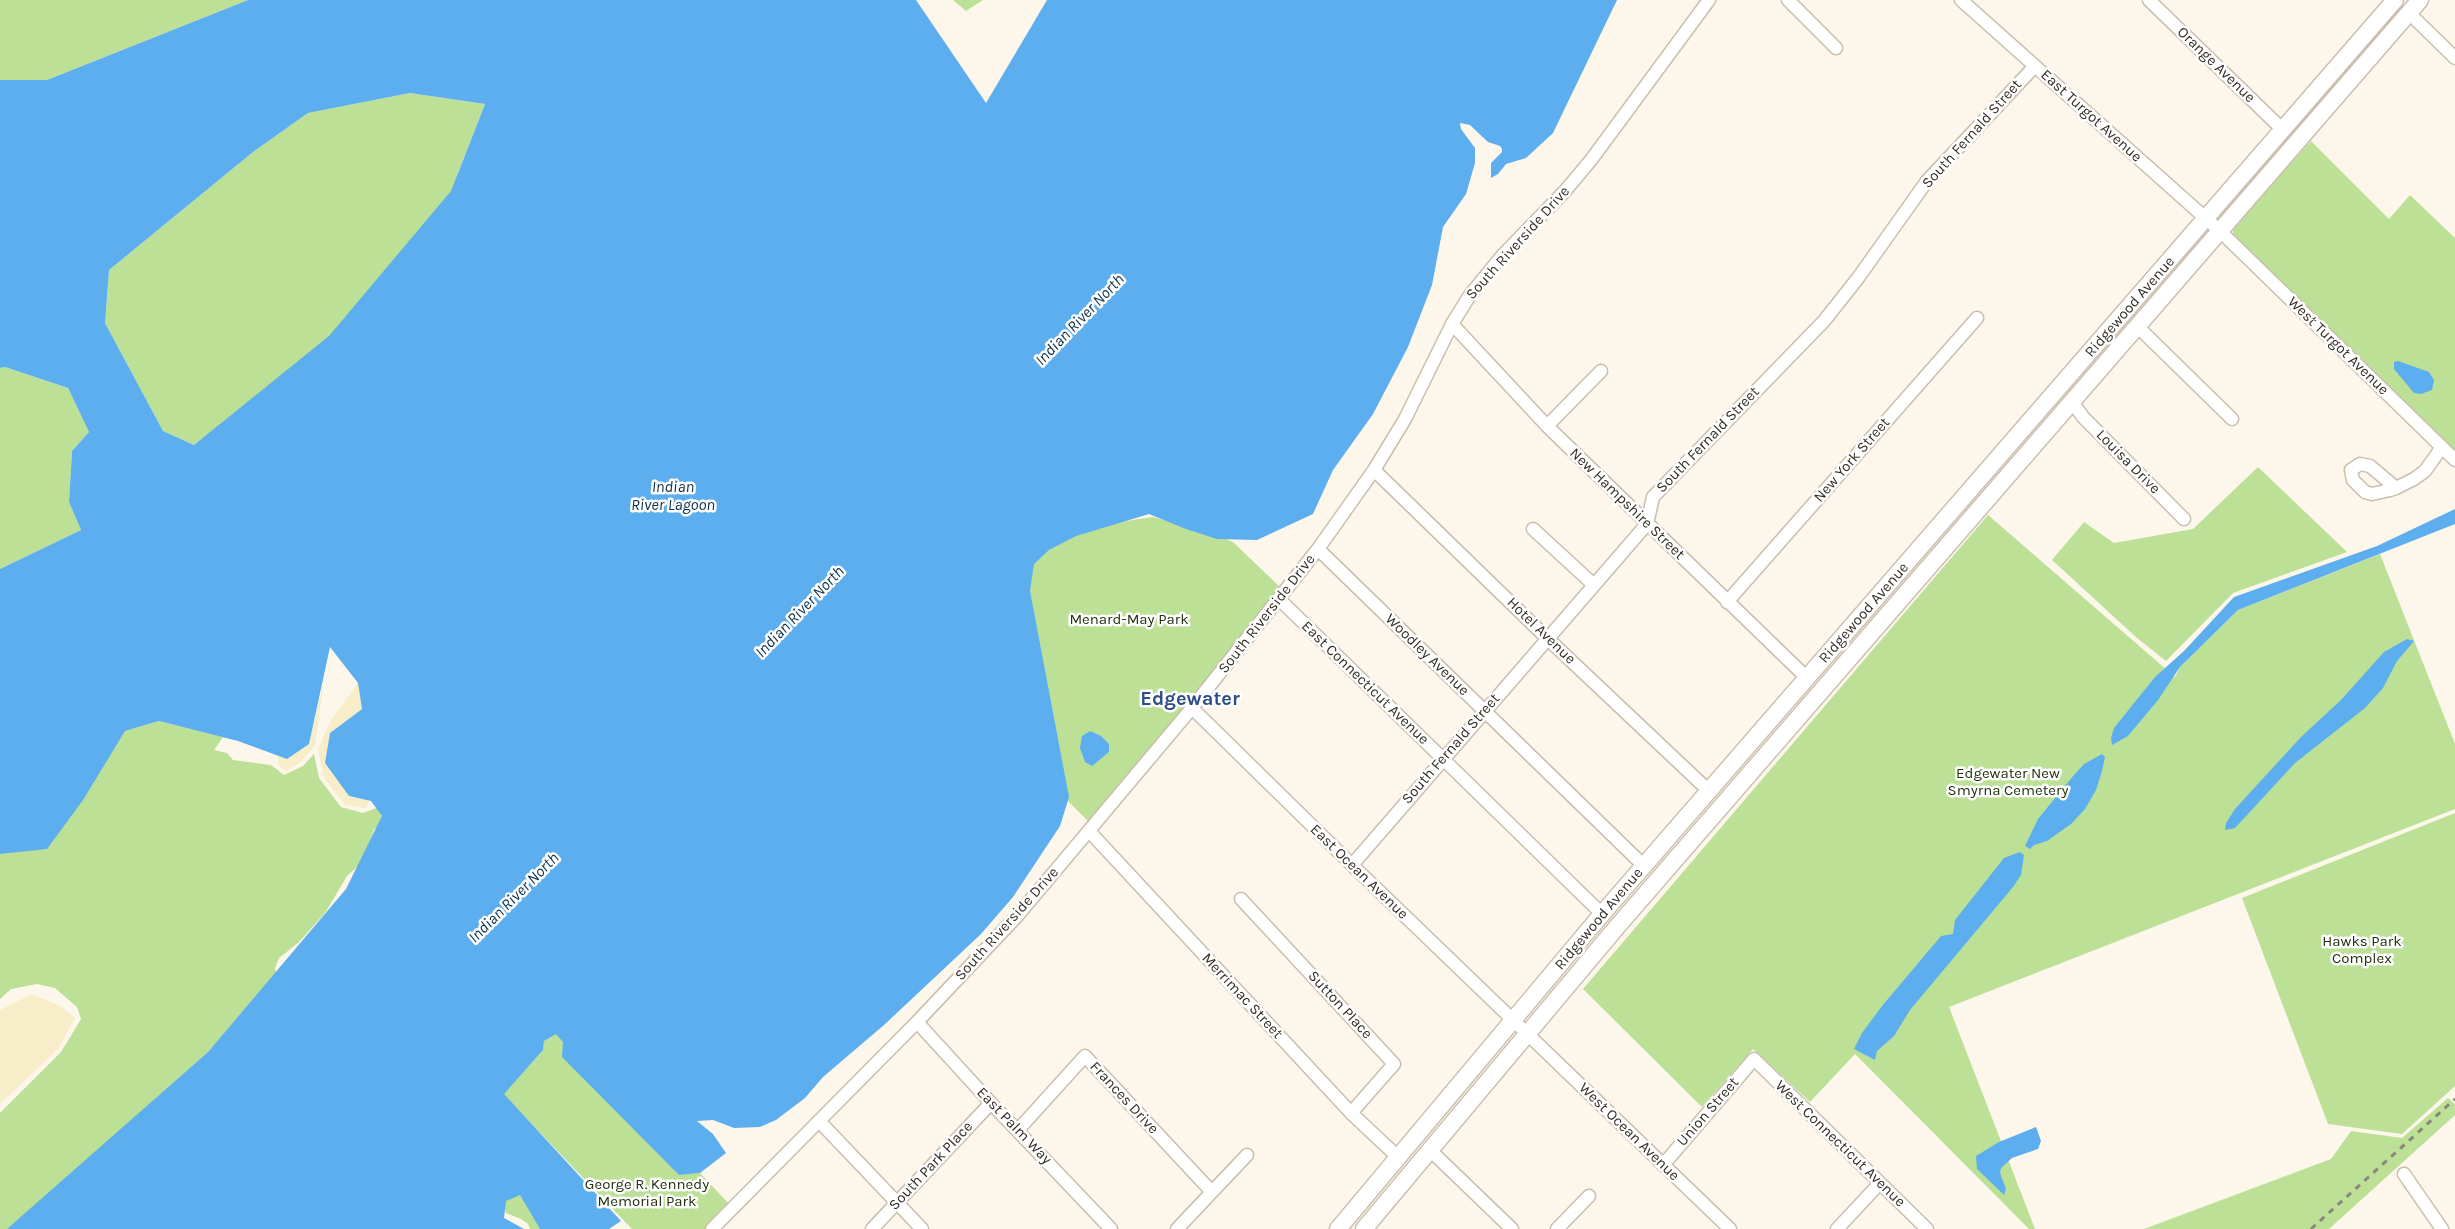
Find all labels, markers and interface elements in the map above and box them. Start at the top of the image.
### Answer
street label: Orange Avenue [2173,23,2259,107]
street label: East Turgot Avenue [2037,66,2145,166]
street label: South Fernald Street [1918,76,2026,192]
street label: South Riverside Drive [1462,183,1574,303]
street label: Ridgewood Avenue [2081,253,2179,361]
water label: Indian River North [1031,270,1129,370]
street label: West Turgot Avenue [2284,293,2392,399]
street label: South Fernald Street [1653,383,1763,497]
street label: New York Street [1810,414,1894,506]
street label: Louisa Drive [2092,426,2164,498]
street label: New Hampshire Street [1566,444,1688,564]
water label: Indian River Lagoon [631,477,715,515]
street label: South Riverside Drive [1215,551,1319,677]
street label: Ridgewood Avenue [1815,559,1913,667]
water label: Indian River North [751,562,849,662]
street label: Hotel Avenue [1503,594,1579,668]
street label: Woodley Avenue [1381,610,1473,700]
park label: Menard-May Park [1069,611,1189,629]
street label: East Connecticut Avenue [1298,617,1432,749]
district label: Edgewater [1140,687,1240,711]
street label: South Fernald Street [1398,690,1504,808]
park label: Edgewater New Smyrna Cemetery [1948,765,2068,800]
street label: East Ocean Avenue [1306,821,1412,923]
water label: Indian River North [465,849,563,947]
street label: South Riverside Drive [951,864,1063,984]
street label: Ridgewood Avenue [1551,864,1647,974]
park label: Hawks Park Complex [2322,933,2402,968]
street label: Merrimac Street [1198,949,1286,1043]
street label: Sutton Place [1304,967,1376,1043]
street label: Frances Drive [1086,1058,1162,1138]
street label: Union Street [1673,1074,1743,1150]
street label: West Connecticut Avenue [1771,1077,1909,1211]
street label: West Ocean Avenue [1575,1079,1683,1185]
street label: East Palm Way [973,1084,1055,1168]
street label: South Park Place [885,1118,977,1214]
park label: George R. Kennedy Memorial Park [585,1176,709,1211]

